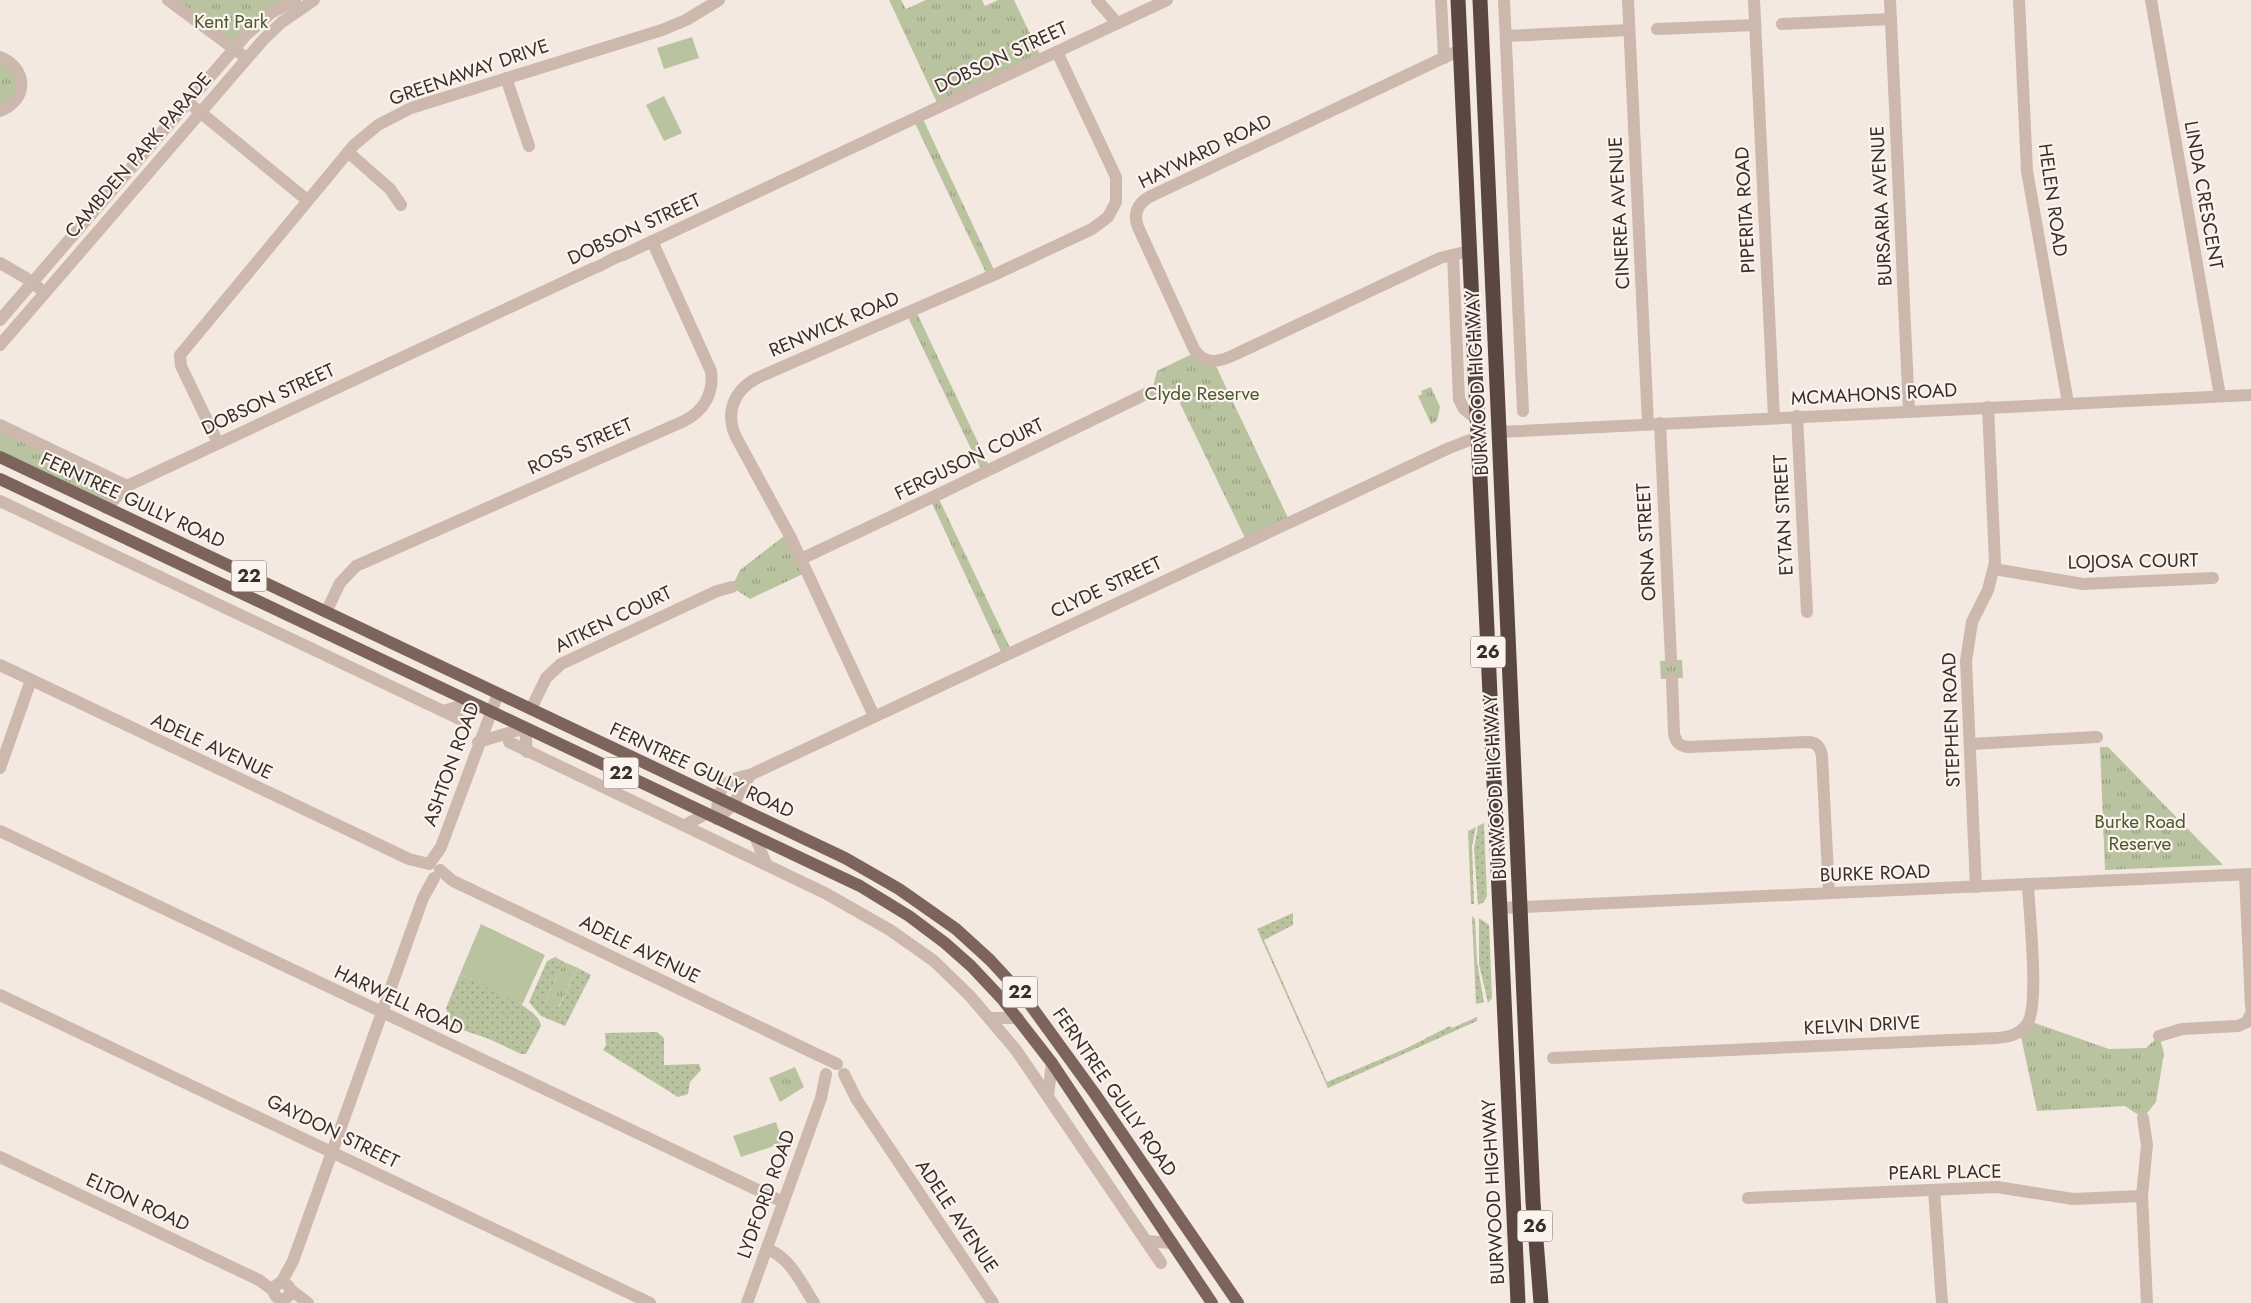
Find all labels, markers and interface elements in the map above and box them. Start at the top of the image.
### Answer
park label: Kent Park [194,8,269,35]
street label: DOBSON STREET [930,14,1072,100]
street label: GREENAWAY DRIVE [385,32,553,112]
street label: CAMBDEN PARK PARADE [58,66,218,244]
street label: HAYWARD ROAD [1134,107,1276,195]
street label: LINDA CRESCENT [2178,119,2230,271]
street label: BURSARIA AVENUE [1863,125,1899,287]
street label: CINEREA AVENUE [1602,136,1636,290]
street label: HELEN ROAD [2032,142,2074,258]
street label: PIPERITA ROAD [1728,146,1762,274]
street label: DOBSON STREET [563,186,705,272]
street label: RENWICK ROAD [765,284,903,364]
street label: BURWOOD HIGHWAY [1459,289,1495,476]
street label: DOBSON STREET [197,356,339,442]
street label: MCMAHONS ROAD [1790,376,1958,412]
park label: Clyde Reserve [1145,380,1260,407]
street label: ROSS STREET [523,411,637,481]
street label: FERGUSON COURT [890,411,1048,507]
street label: FERNTREE GULLY ROAD [36,445,230,555]
street label: EYTAN STREET [1766,454,1800,576]
street label: ORNA STREET [1629,482,1663,602]
street label: LOJOSA COURT [2067,546,2199,576]
street label: CLYDE STREET [1046,549,1166,625]
road number: 22 [232,560,266,592]
street label: AITKEN COURT [550,579,676,659]
road number: 26 [1470,636,1506,668]
street label: STEPHEN ROAD [1935,652,1967,788]
street label: BURWOOD HIGHWAY [1477,693,1513,880]
street label: ASHTON ROAD [416,698,486,830]
street label: ADELE AVENUE [147,706,277,786]
street label: FERNTREE GULLY ROAD [605,715,799,825]
road number: 22 [604,758,638,788]
park label: Burke Road Reserve [2094,808,2186,857]
street label: BURKE ROAD [1819,858,1931,888]
street label: ADELE AVENUE [575,908,705,990]
street label: HARWELL ROAD [330,958,468,1042]
road number: 22 [1002,976,1038,1008]
street label: FERNTREE GULLY ROAD [1046,1002,1184,1182]
street label: KELVIN DRIVE [1803,1008,1921,1042]
street label: GAYDON STREET [262,1087,404,1175]
street label: BURWOOD HIGHWAY [1475,1098,1511,1285]
street label: LYDFORD ROAD [730,1126,802,1262]
street label: ADELE AVENUE [909,1154,1005,1278]
street label: PEARL PLACE [1888,1158,2002,1186]
street label: ELTON ROAD [82,1166,194,1238]
road number: 26 [1518,1210,1552,1242]

